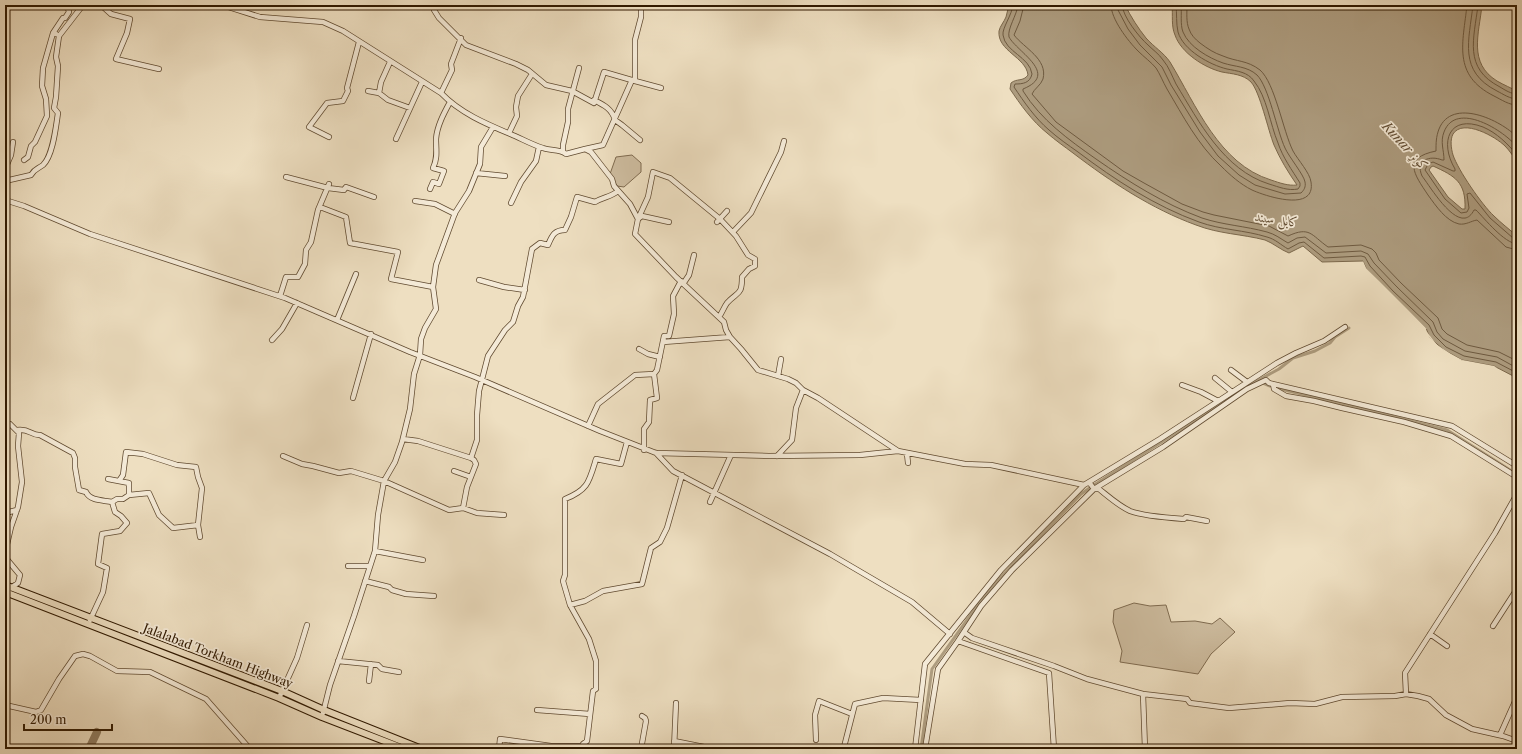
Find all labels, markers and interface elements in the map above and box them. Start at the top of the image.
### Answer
water label: Kunar کونړ [1378,117,1433,175]
water label: کابل سيند [1254,208,1300,232]
street label: Jalalabad Torkham Highway [139,619,295,691]
scale bar [24,706,112,732]
text: 200 m [30,712,67,727]

